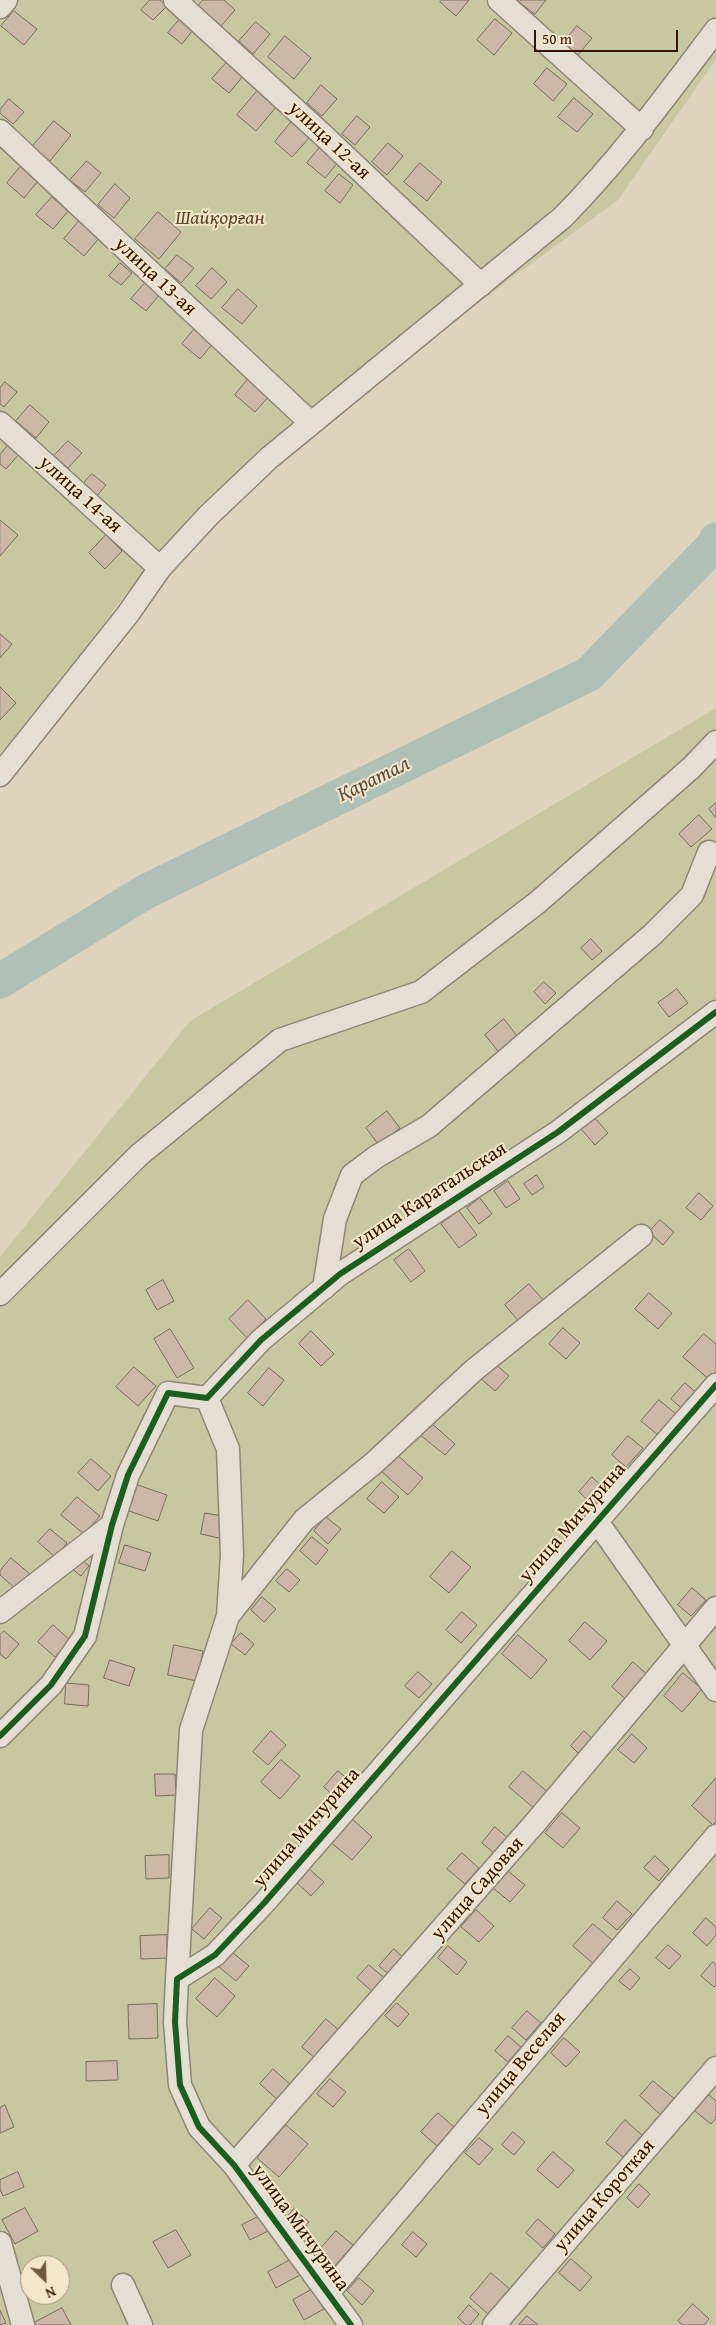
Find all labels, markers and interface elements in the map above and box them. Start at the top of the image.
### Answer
scale bar [536,20,680,52]
text: 50 m [542,28,572,49]
street label: улица 12-ая [283,97,375,185]
park label: Шайқорған [175,207,265,231]
street label: улица 13-ая [109,233,201,321]
street label: улица 14-ая [33,451,127,539]
water label: Қаратал [334,752,414,808]
street label: улица Каратальская [348,1137,512,1255]
street label: улица Мичурина [515,1458,631,1588]
street label: улица Мичурина [249,1763,365,1893]
street label: улица Садовая [427,1832,529,1946]
street label: улица Веселая [471,2007,571,2121]
street label: улица Короткая [549,2135,661,2257]
street label: улица Мичурина [246,2160,354,2296]
north arrow [20,2255,70,2305]
text: N [42,2282,59,2304]

